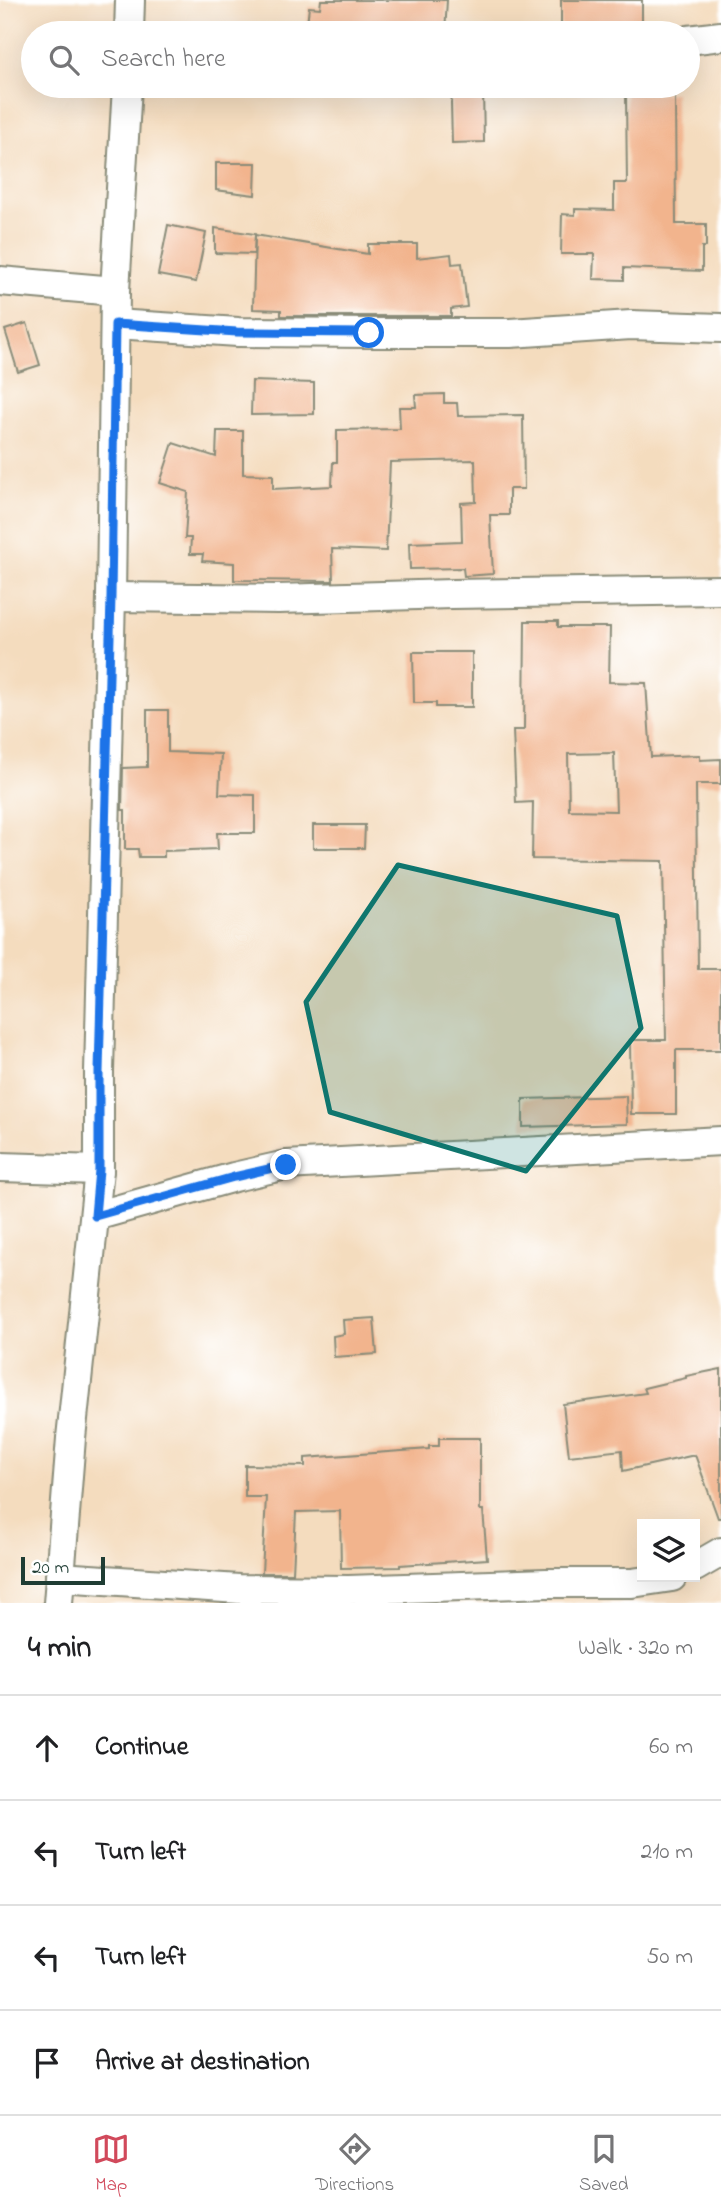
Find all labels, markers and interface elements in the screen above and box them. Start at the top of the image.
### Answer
search box [21,21,700,98]
icon: search [45,41,83,79]
text: Search here [101,41,226,79]
route start [353,317,384,348]
route end [270,1149,301,1180]
map controls [637,1519,700,1582]
button: layers [637,1519,700,1582]
scale bar [21,1554,105,1586]
text: 20 m [32,1555,69,1582]
text: 4 min [28,1627,91,1671]
text: Walk · 320 m [578,1632,693,1665]
icon: ahead [28,1729,66,1767]
text: Continue [95,1729,188,1767]
text: 60 m [649,1731,693,1764]
icon: left [28,1834,66,1872]
text: Turn left [95,1834,186,1872]
text: 210 m [641,1836,693,1869]
icon: left [28,1939,66,1977]
text: Turn left [95,1939,186,1977]
text: 50 m [646,1941,693,1974]
icon: arrive [28,2044,66,2082]
text: Arrive at destination [95,2044,310,2082]
tab: Map [92,2130,130,2199]
tab: Directions [315,2130,394,2199]
tab: Saved [579,2130,629,2199]

